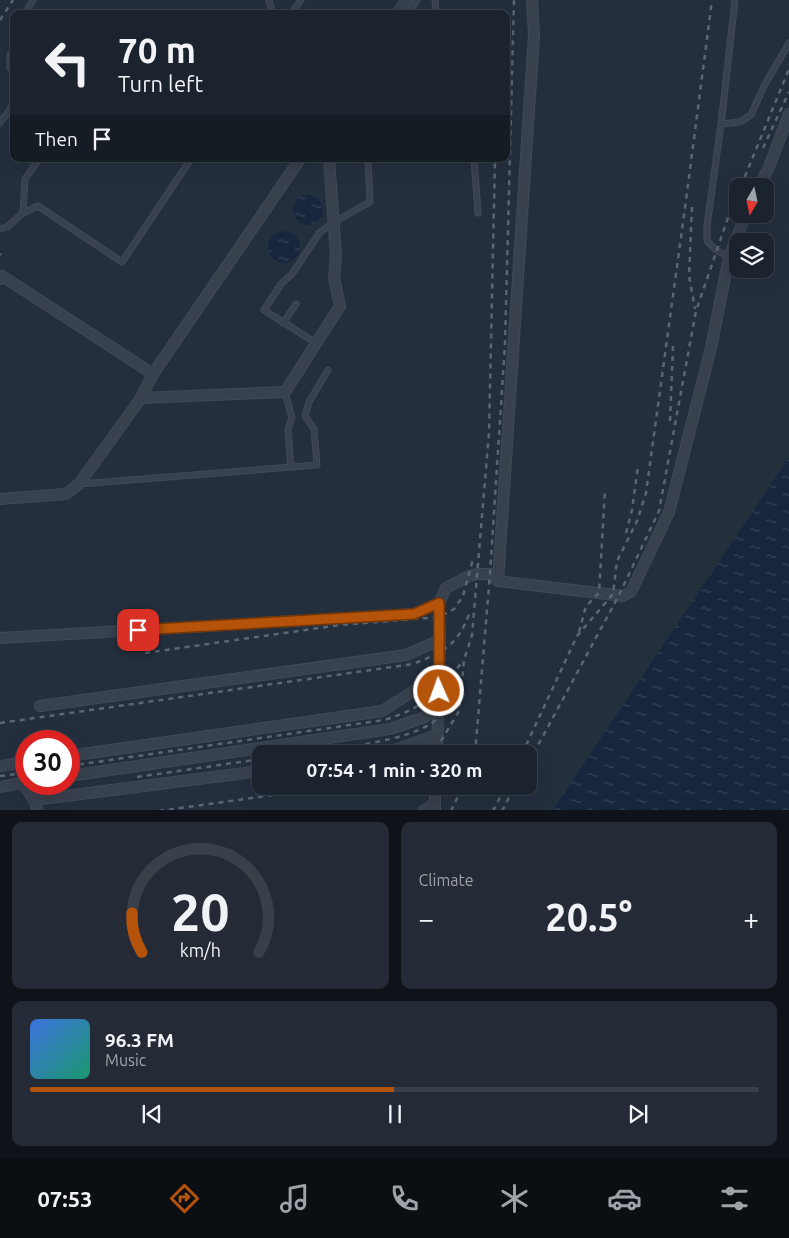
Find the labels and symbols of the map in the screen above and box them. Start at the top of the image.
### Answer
north arrow [729,178,774,222]
pin [117,609,159,651]
position arrow [412,664,464,716]
speed limit sign: 30 [15,730,80,795]

